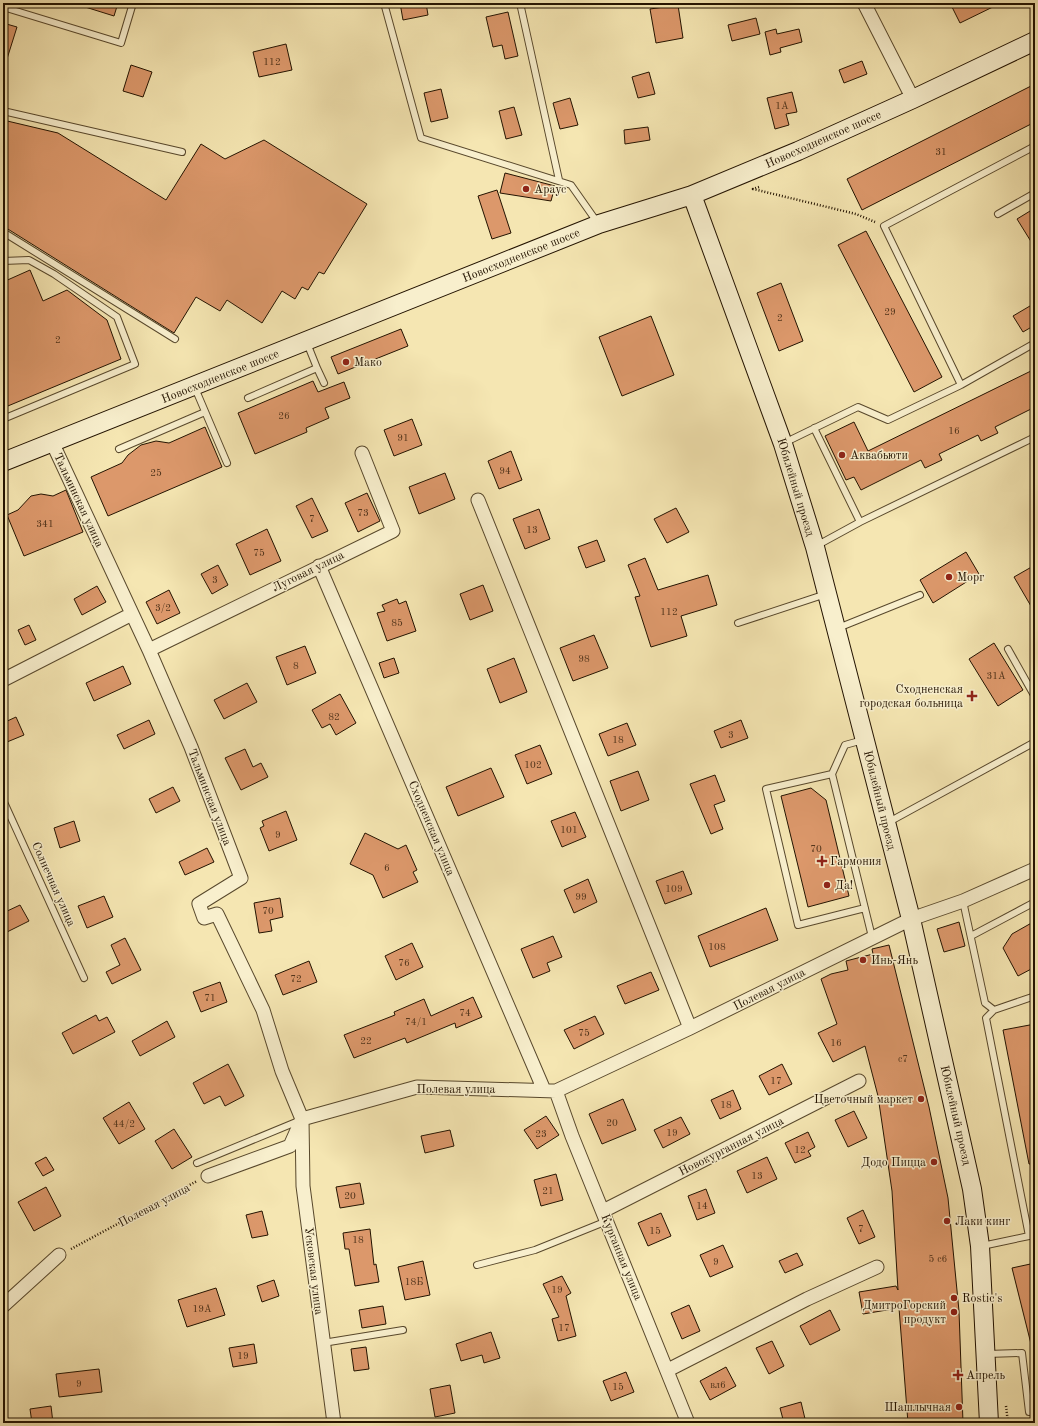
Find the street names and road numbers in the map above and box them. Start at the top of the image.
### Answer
street label: Новосходненское шоссе [764,109,884,171]
street label: Новосходненское шоссе [461,227,582,285]
street label: Новосходненское шоссе [160,348,281,406]
street label: Юбилейный проезд [774,437,816,538]
street label: Тальминская улица [51,452,105,549]
street label: Луговая улица [271,549,346,594]
street label: Тальминская улица [185,747,233,847]
street label: Юбилейный проезд [861,749,897,851]
street label: Сходненская улица [406,779,456,878]
street label: Солнечная улица [29,840,77,928]
street label: Полевая улица [732,967,807,1013]
street label: Юбилейный проезд [938,1064,972,1166]
street label: Полевая улица [417,1084,496,1096]
street label: Новокурганная улица [677,1115,786,1179]
street label: Полевая улица [117,1182,192,1230]
street label: Курганная улица [598,1213,644,1302]
street label: Усковская улица [302,1227,324,1316]

